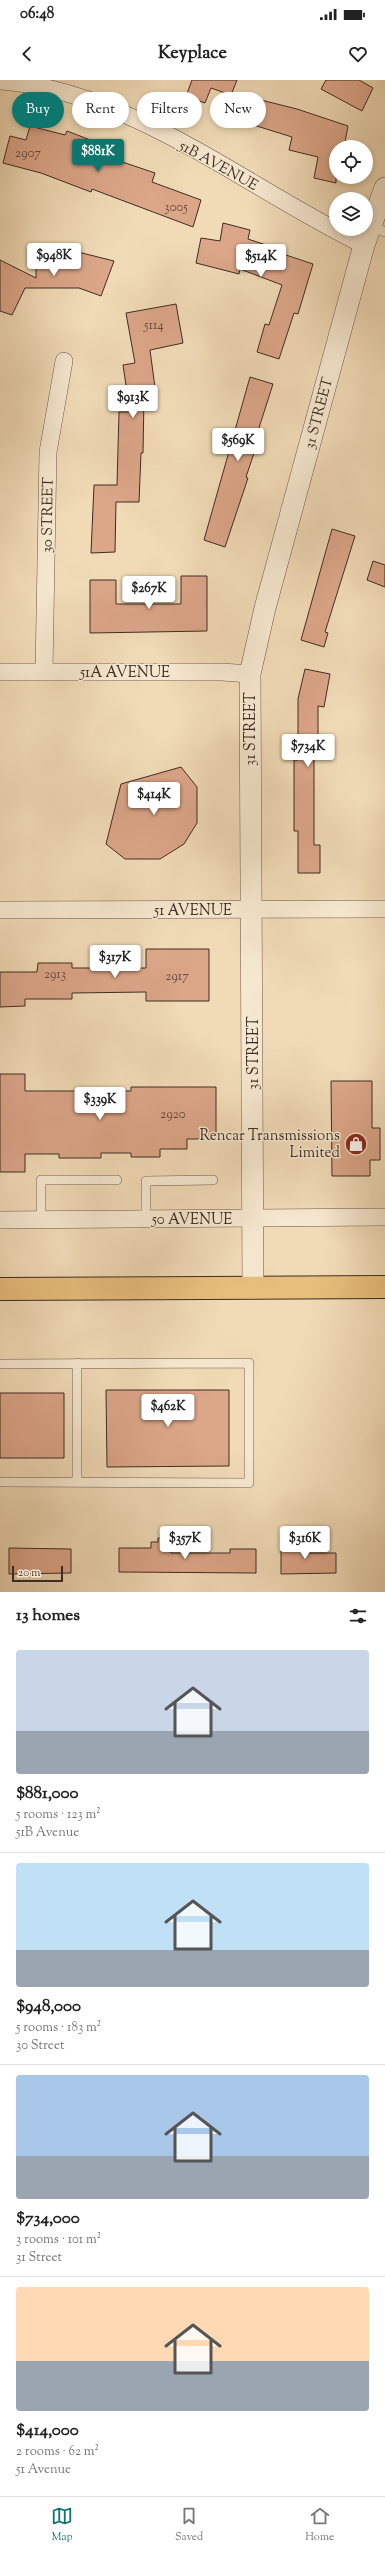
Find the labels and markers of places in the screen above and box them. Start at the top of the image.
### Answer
pin: $881K [70,139,126,173]
pin: $948K [26,243,82,277]
pin: $514K [233,244,289,278]
pin: $913K [105,385,161,419]
pin: $569K [210,428,266,462]
pin: $267K [121,576,177,610]
pin: $734K [280,734,336,768]
pin: $414K [126,782,182,816]
pin: $317K [87,945,143,979]
pin: $339K [72,1087,128,1121]
place label: Rencar Transmissions Limited [200,1126,341,1164]
shop icon: Rencar Transmissions Limited [343,1131,369,1157]
pin: $462K [140,1394,196,1428]
pin: $357K [157,1526,213,1560]
pin: $316K [277,1526,333,1560]

